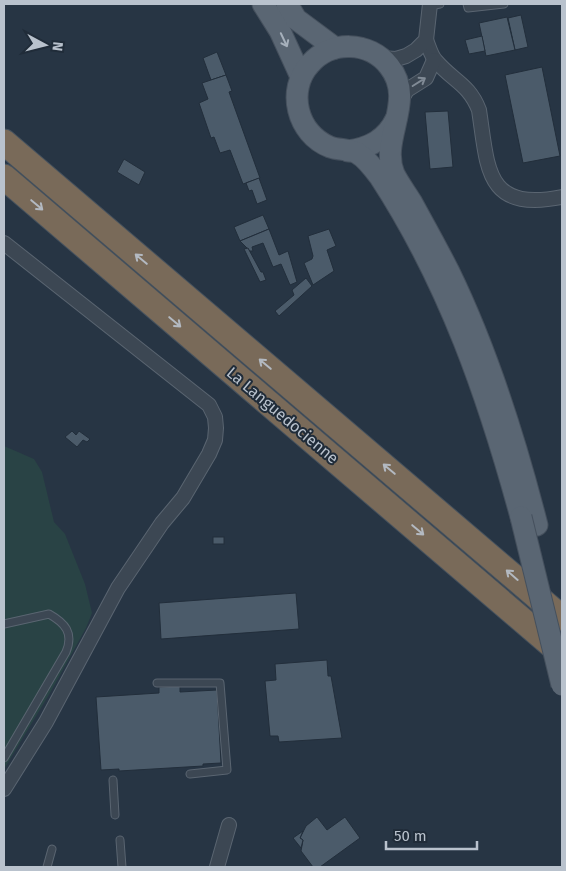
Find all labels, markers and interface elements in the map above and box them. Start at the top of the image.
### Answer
north arrow [20,20,70,70]
one-way arrow [279,32,289,47]
text: N [48,41,66,52]
one-way arrow [411,77,425,87]
one-way arrow [31,200,44,211]
one-way arrow [135,253,148,264]
one-way arrow [168,317,181,328]
one-way arrow [259,359,272,370]
street label: La Languedocienne [223,363,342,468]
one-way arrow [382,464,395,475]
one-way arrow [412,524,425,535]
one-way arrow [506,569,519,581]
scale bar [386,818,477,850]
text: 50 m [394,827,427,845]

